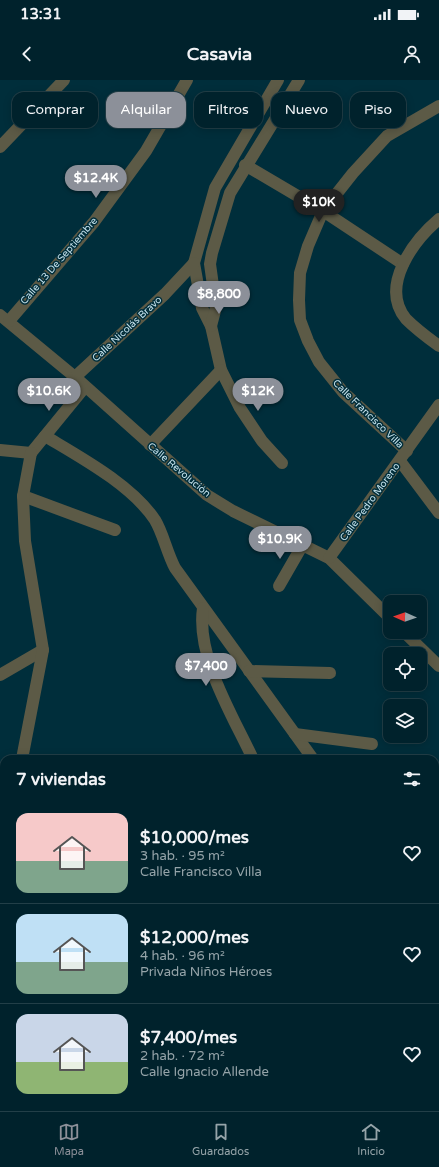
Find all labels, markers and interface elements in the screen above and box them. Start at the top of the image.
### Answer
text: 13:31 [20,5,62,23]
icon: back [16,43,38,65]
text: Casavia [187,43,252,65]
icon: person [401,43,423,65]
chip: Comprar [12,92,98,128]
chip: Alquilar [106,92,186,128]
chip: Filtros [194,92,263,128]
chip: Nuevo [271,92,342,128]
chip: Piso [350,92,406,128]
pin: $12.4K [63,165,129,199]
text: $12.4K [74,170,118,186]
pin: $10K [295,189,343,223]
text: $10K [302,194,336,210]
street label: Calle 13 De Septiembre [18,215,100,307]
pin: $8,800 [186,281,252,315]
text: $8,800 [197,286,241,302]
street label: Calle Nicolás Bravo [90,294,164,364]
street label: Calle Francisco Villa [330,377,406,451]
pin: $10.6K [16,378,82,412]
pin: $12K [234,378,282,412]
text: $10.6K [27,383,71,399]
text: $12K [241,383,275,399]
street label: Calle Revolución [145,440,213,500]
street label: Calle Pedro Moreno [338,461,402,543]
pin: $10.9K [247,526,313,560]
text: $10.9K [258,531,302,547]
north arrow [383,595,427,639]
map controls [383,595,427,743]
button: locate [383,647,427,691]
pin: $7,400 [173,653,239,687]
text: $7,400 [184,658,228,674]
button: layers [383,699,427,743]
icon: filters [401,768,423,790]
text: 7 viviendas [16,769,106,790]
text: $10,000/mes [140,827,249,848]
icon: home [48,829,96,877]
icon: heart [401,842,423,864]
text: 3 hab. · 95 m² [140,848,225,864]
text: Calle Francisco Villa [140,864,262,880]
text: $12,000/mes [140,927,249,948]
icon: home [48,930,96,978]
icon: heart [401,943,423,965]
text: 4 hab. · 96 m² [140,948,225,964]
text: Privada Niños Héroes [140,964,272,980]
text: $7,400/mes [140,1027,237,1048]
icon: home [48,1030,96,1078]
icon: heart [401,1043,423,1065]
text: 2 hab. · 72 m² [140,1048,225,1064]
text: Calle Ignacio Allende [140,1064,269,1080]
tab: Mapa [54,1121,84,1158]
tab: Guardados [192,1121,249,1158]
tab: Inicio [357,1121,385,1158]

